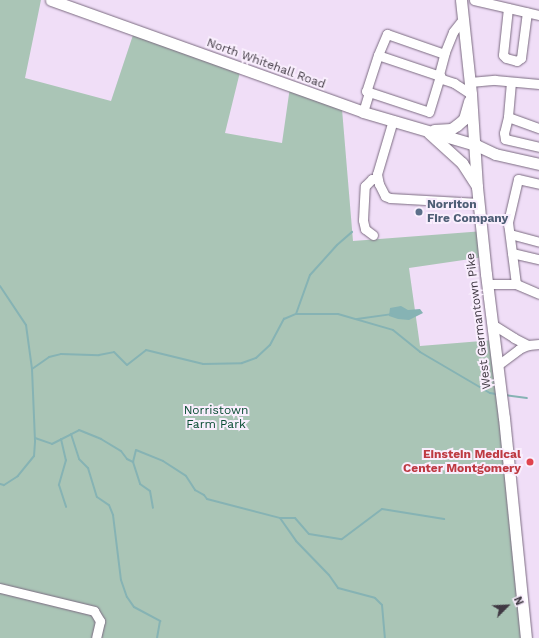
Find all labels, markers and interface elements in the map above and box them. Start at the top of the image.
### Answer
street label: North Whitehall Road [204,36,328,92]
place label: Norriton Fire Company [427,198,508,226]
marker: Norriton Fire Company [414,207,424,217]
street label: West Germantown Pike [463,252,495,390]
park label: Norristown Farm Park [184,404,248,432]
place label: Einstein Medical Center Montgomery [403,448,521,476]
marker: Einstein Medical Center Montgomery [524,456,536,468]
north arrow [487,586,527,626]
text: N [511,595,526,607]

